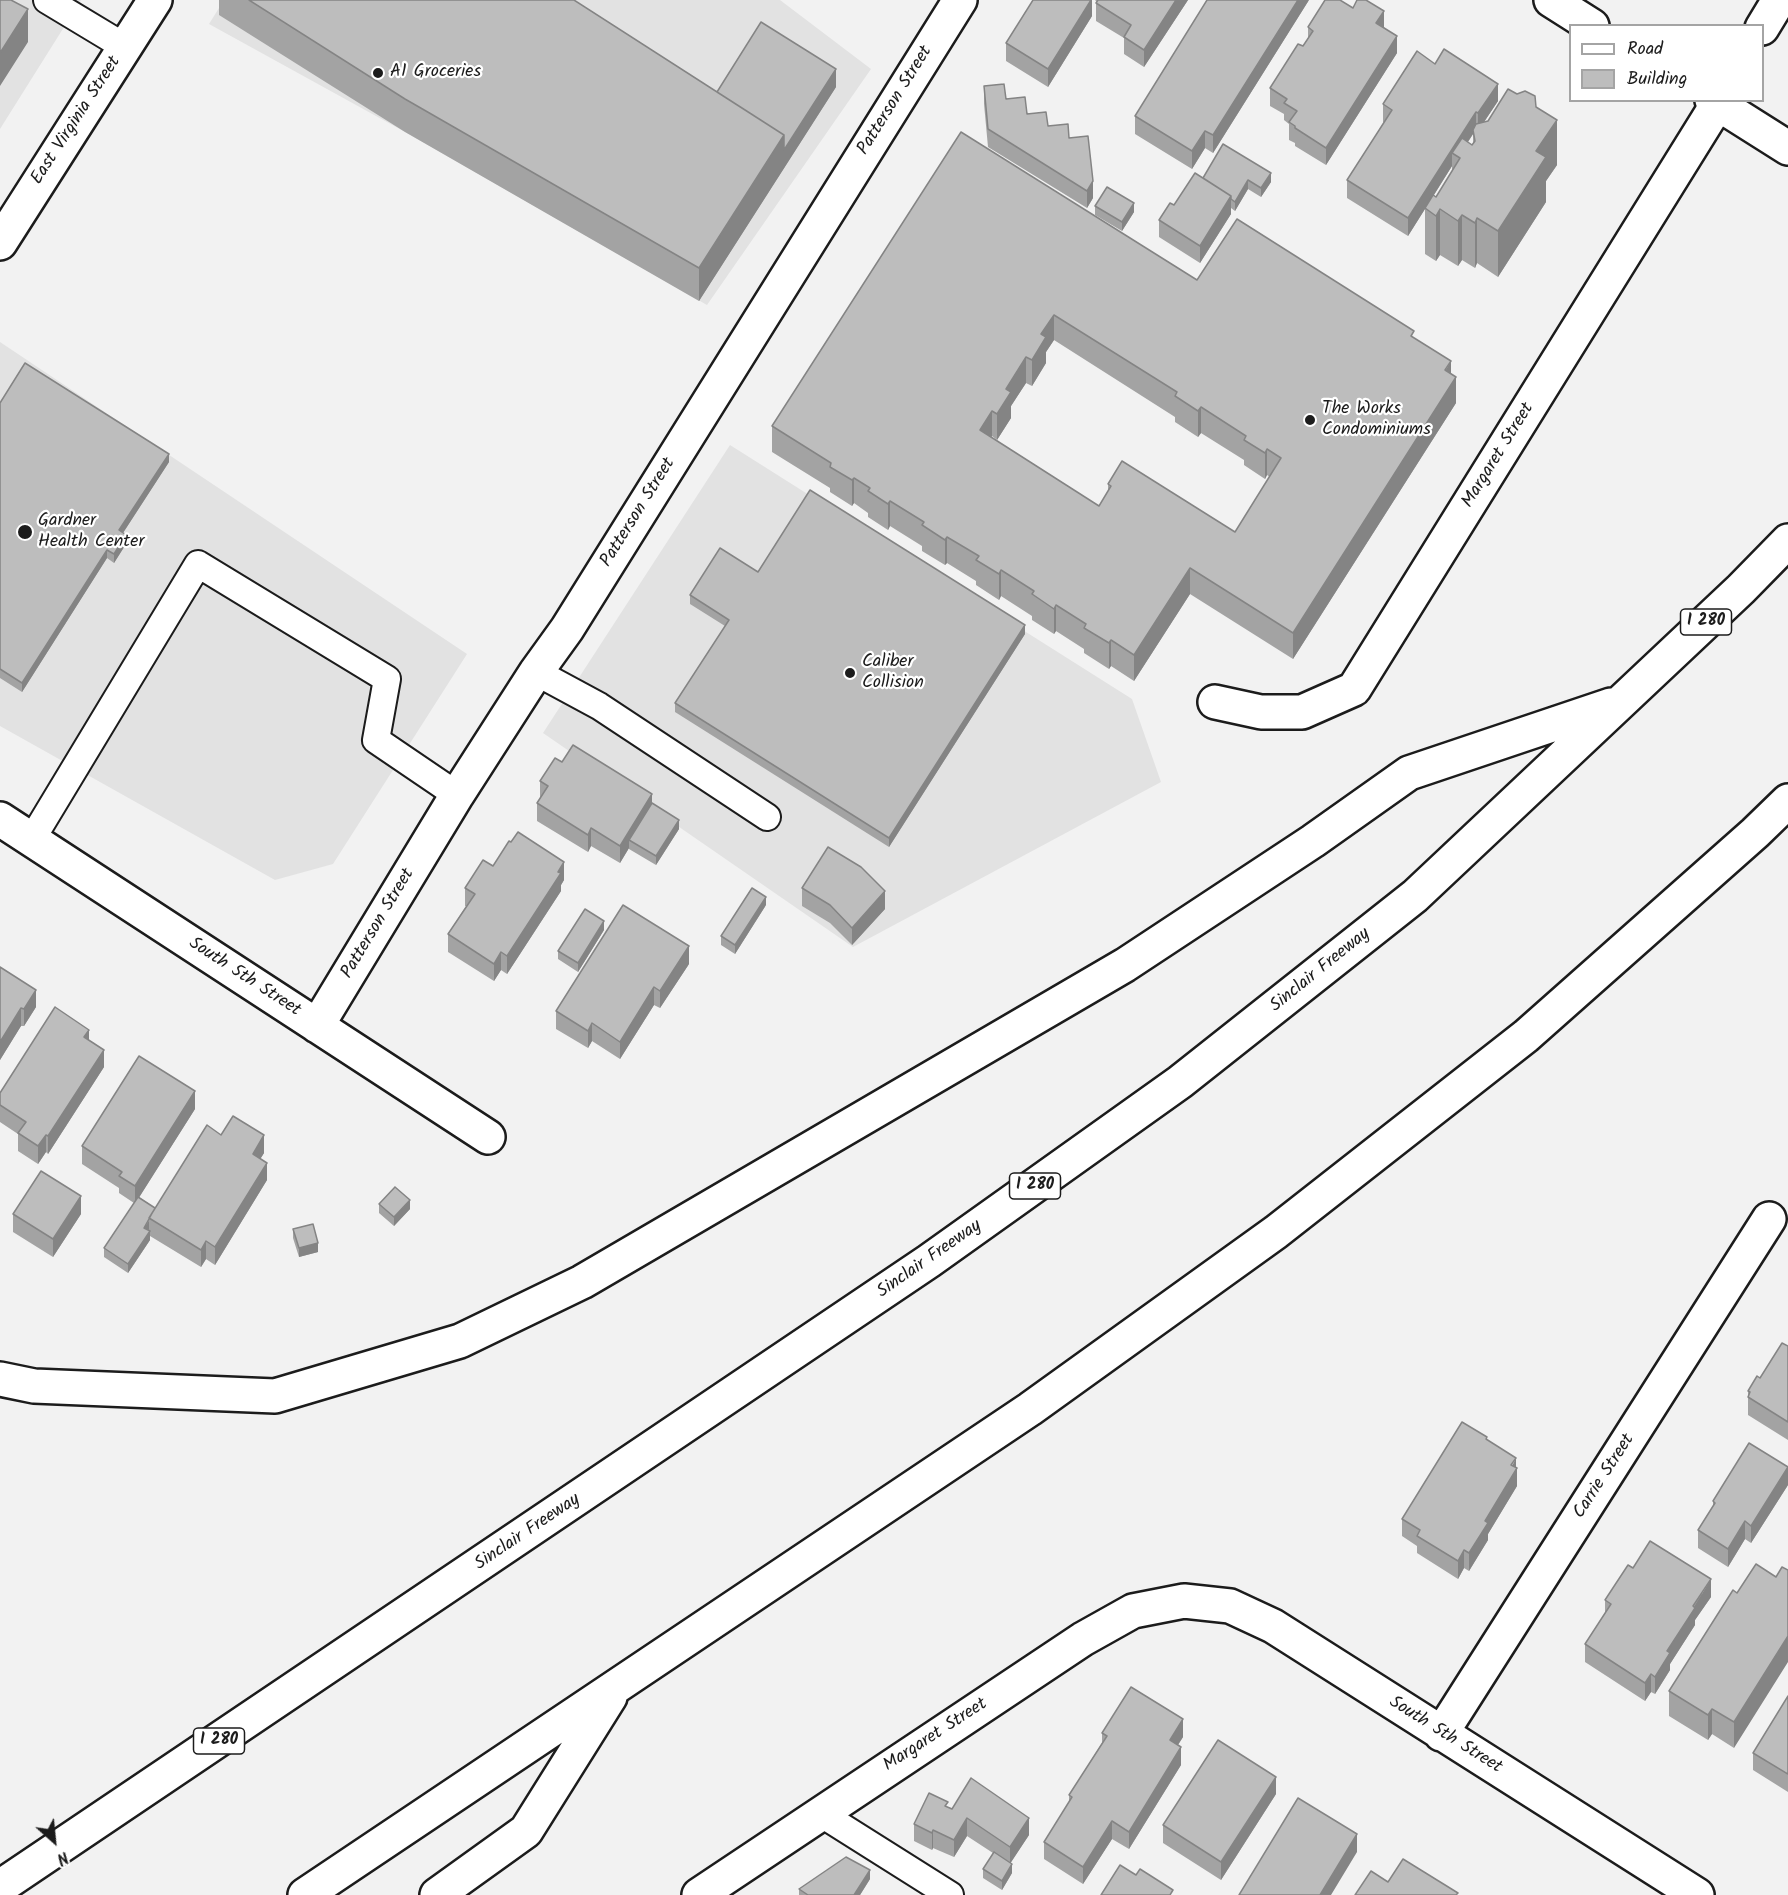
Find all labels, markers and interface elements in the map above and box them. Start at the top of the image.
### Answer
legend [1569,24,1764,102]
text: Road [1627,35,1663,64]
street label: Patterson Street [854,42,938,160]
street label: East Virginia Street [27,53,127,189]
place label: A1 Groceries [390,62,481,84]
text: Building [1627,65,1687,94]
marker: A1 Groceries [371,66,385,80]
place label: The Works Condominiums [1322,399,1431,442]
street label: Margaret Street [1458,400,1540,512]
marker: The Works Condominiums [1303,413,1317,427]
street label: Patterson Street [597,454,681,572]
place label: Gardner Health Center [38,511,144,554]
marker: Gardner Health Center [16,523,34,541]
road number: I 280 [1680,609,1732,635]
place label: Caliber Collision [862,652,924,694]
marker: Caliber Collision [843,666,857,680]
street label: Patterson Street [338,865,420,983]
street label: Sinclair Freeway [1267,924,1375,1018]
street label: South 5th Street [184,934,304,1022]
road number: I 280 [1010,1173,1060,1199]
street label: Sinclair Freeway [874,1216,986,1304]
street label: Carrie Street [1570,1431,1640,1523]
street label: Sinclair Freeway [471,1490,585,1576]
street label: South 5th Street [1384,1693,1506,1779]
street label: Margaret Street [880,1694,992,1778]
road number: I 280 [194,1728,244,1754]
north arrow [24,1811,84,1871]
text: N [52,1844,73,1871]

